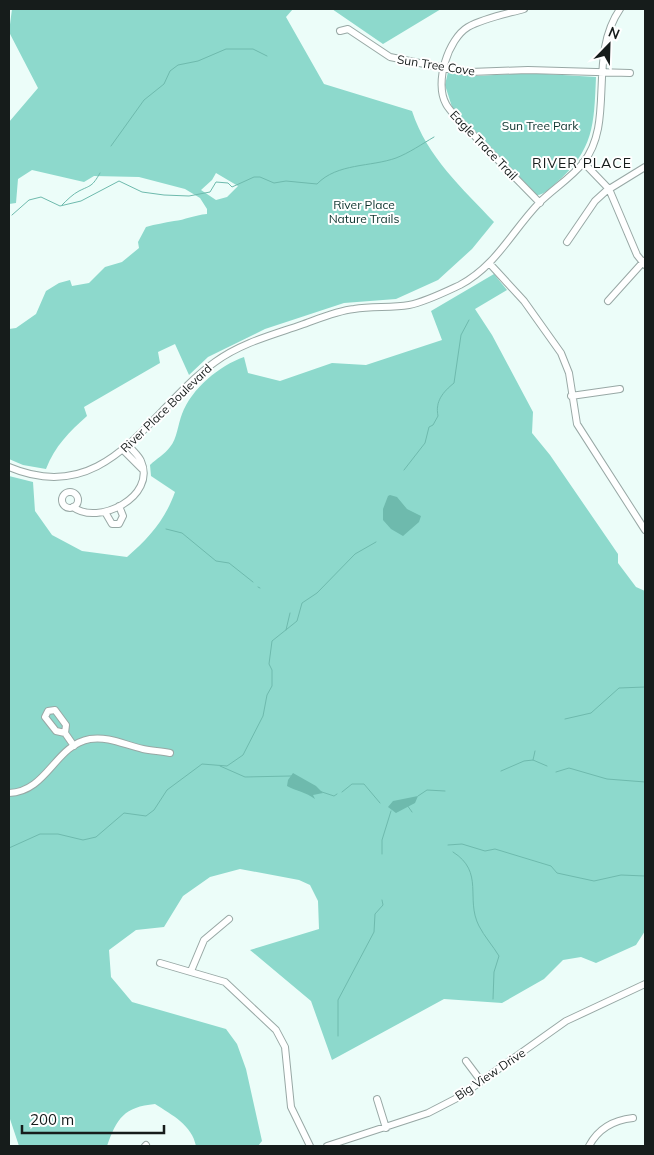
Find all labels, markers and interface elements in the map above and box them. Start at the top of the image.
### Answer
north arrow [584,20,634,70]
text: N [606,23,622,43]
street label: Sun Tree Cove [396,51,476,79]
street label: Eagle Trace Trail [447,107,521,183]
park label: Sun Tree Park [502,118,579,133]
district label: RIVER PLACE [532,154,632,172]
park label: River Place Nature Trails [329,197,399,226]
street label: River Place Boulevard [117,361,215,455]
street label: Big View Drive [452,1045,528,1103]
scale bar [22,1102,165,1134]
text: 200 m [30,1110,74,1129]

